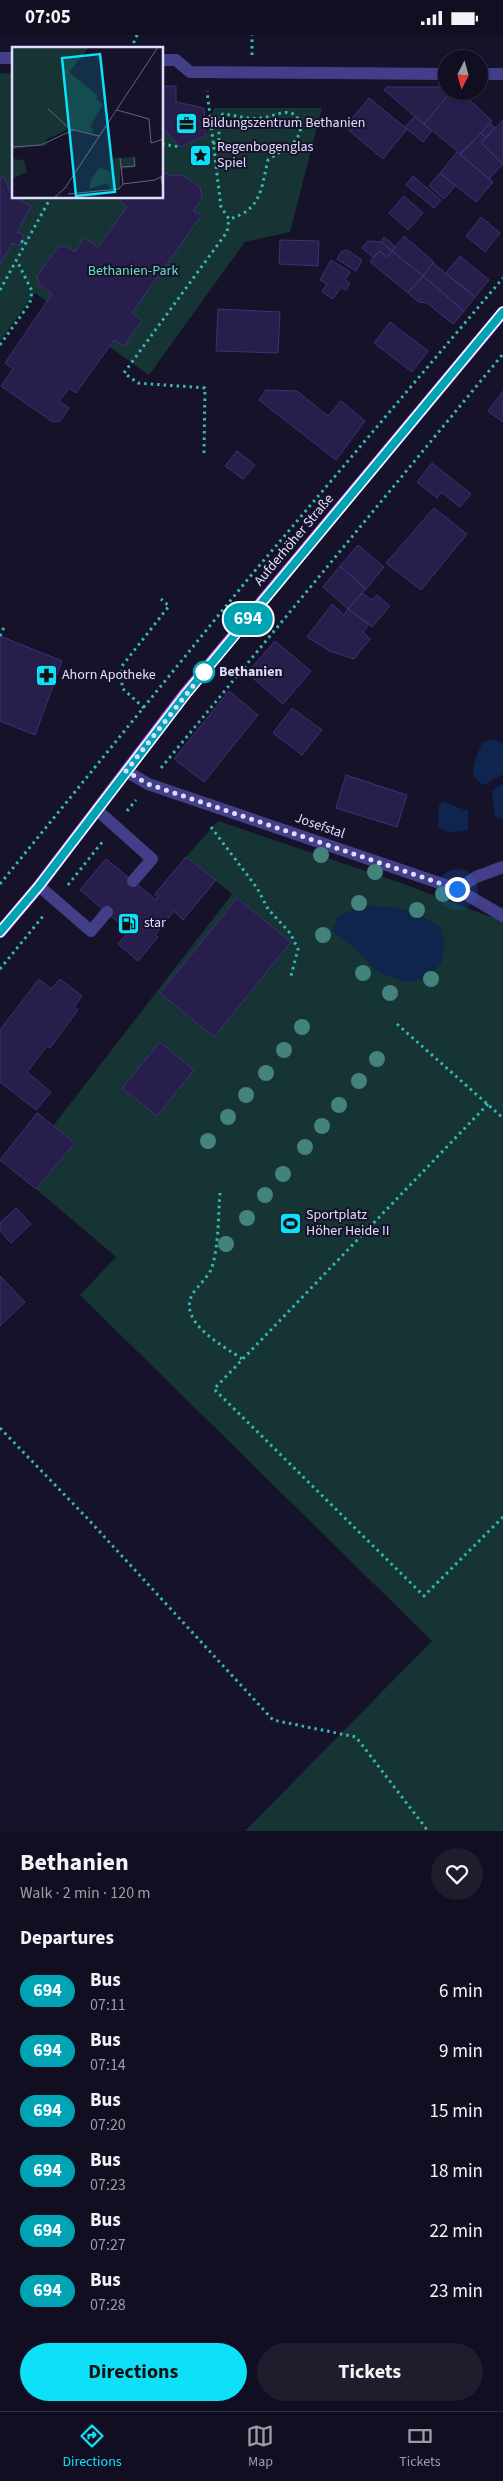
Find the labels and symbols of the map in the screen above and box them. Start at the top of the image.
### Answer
inset map [12,47,164,199]
north arrow [438,50,488,100]
office icon: Bildungszentrum Bethanien [174,111,198,135]
place label: Bildungszentrum Bethanien [202,113,365,133]
place label: Regenbogenglas Spiel [217,137,314,173]
place icon: Regenbogenglas Spiel [189,143,213,167]
park label: Bethanien-Park [88,261,178,281]
street label: Aufderhöher Straße [250,490,339,590]
line badge: 694 [219,603,277,635]
marker: Bethanien [193,661,215,683]
place label: Bethanien [219,662,282,682]
pharmacy icon: Ahorn Apotheke [34,663,58,687]
place label: Ahorn Apotheke [62,665,156,685]
street label: Josefstal [292,808,348,844]
your location [445,877,470,902]
fuel station icon: star [116,911,140,935]
place label: star [144,913,166,933]
place label: Sportplatz Höher Heide II [306,1205,389,1241]
sports icon: Sportplatz Höher Heide II [278,1211,302,1235]

